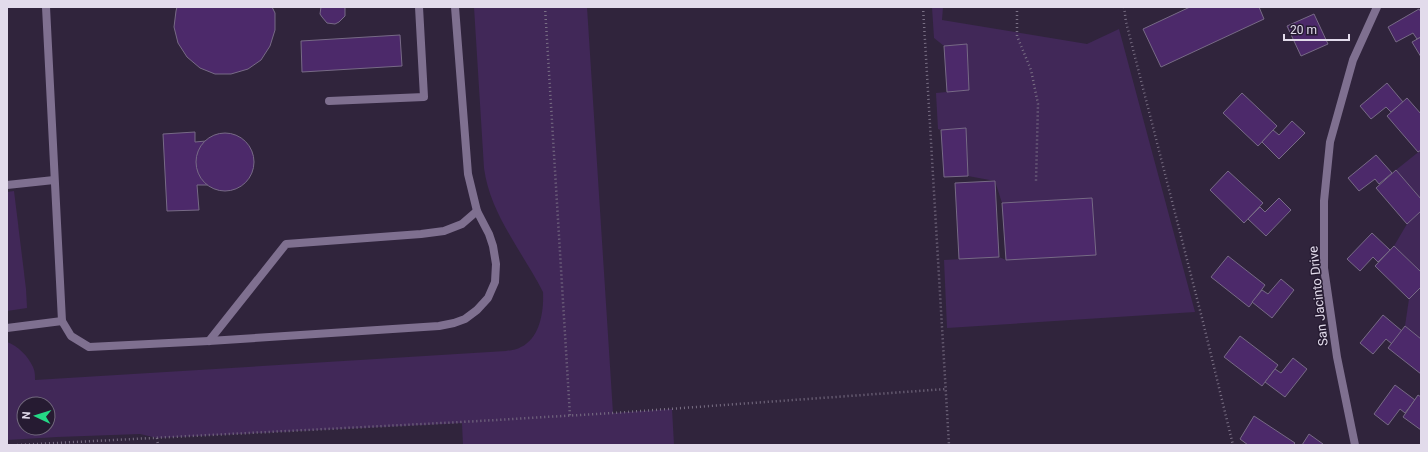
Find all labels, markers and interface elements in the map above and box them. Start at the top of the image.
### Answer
scale bar [1284,16,1349,42]
text: 20 m [1290,23,1317,37]
street label: San Jacinto Drive [1305,245,1331,347]
north arrow [16,396,56,436]
text: N [20,411,33,420]

